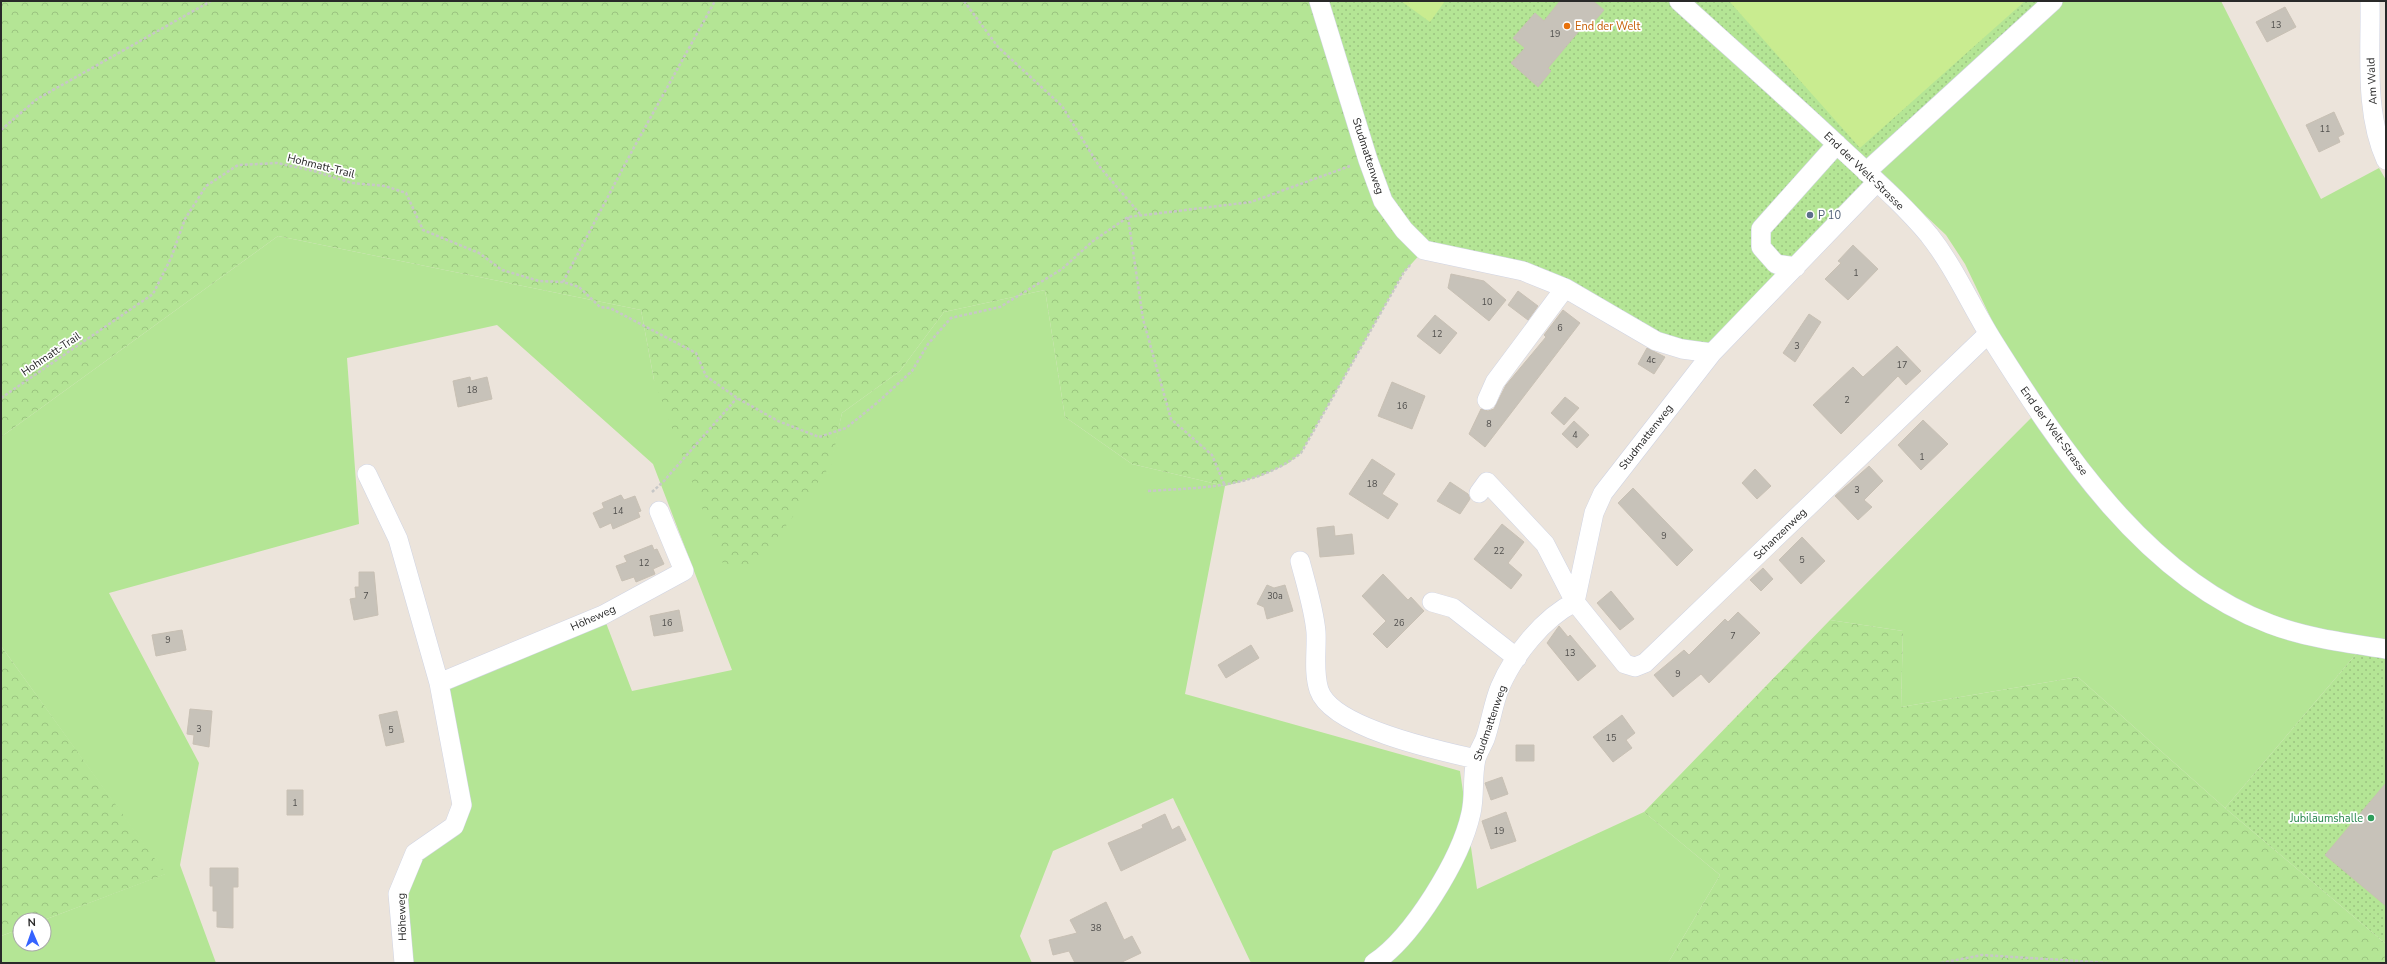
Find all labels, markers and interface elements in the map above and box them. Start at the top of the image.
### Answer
place label: End der Welt [1575,19,1640,34]
house number: 13 [2271,19,2281,31]
marker: End der Welt [1562,21,1572,31]
house number: 19 [1550,28,1560,40]
street label: Am Wald [2363,57,2381,105]
street label: Studmattenweg [1349,116,1387,196]
house number: 11 [2320,123,2330,135]
street label: End der Welt-Strasse [1821,129,1908,213]
street label: Hohmatt-Trail [286,150,357,182]
place label: P 10 [1818,208,1841,223]
marker: P 10 [1805,210,1815,220]
house number: 1 [1853,267,1859,279]
house number: 10 [1482,296,1492,308]
house number: 6 [1557,322,1563,334]
street label: Hohmatt-Trail [18,328,84,379]
house number: 12 [1432,328,1442,340]
house number: 3 [1794,340,1800,352]
house number: 4c [1646,354,1656,366]
house number: 17 [1897,359,1907,371]
house number: 18 [467,384,477,396]
street label: End der Welt-Strasse [2017,384,2091,479]
house number: 2 [1844,394,1850,406]
house number: 16 [1397,400,1407,412]
street label: Studmattenweg [1616,401,1676,473]
house number: 8 [1486,418,1492,430]
house number: 4 [1572,429,1578,441]
house number: 1 [1919,451,1925,463]
house number: 18 [1367,478,1377,490]
house number: 3 [1854,484,1860,496]
house number: 14 [613,505,624,517]
street label: Schanzenweg [1750,505,1810,563]
house number: 9 [1661,530,1667,542]
house number: 22 [1494,545,1504,557]
house number: 5 [1799,554,1805,566]
house number: 12 [639,557,649,569]
house number: 7 [363,590,369,602]
house number: 30a [1267,590,1283,602]
street label: Höheweg [568,601,618,635]
house number: 16 [662,617,672,629]
house number: 26 [1394,617,1404,629]
house number: 7 [1730,630,1736,642]
house number: 9 [165,634,171,646]
house number: 13 [1565,647,1575,659]
house number: 9 [1675,668,1681,680]
street label: Studmattenweg [1470,683,1510,763]
house number: 3 [196,723,202,735]
house number: 5 [388,724,394,736]
house number: 15 [1606,732,1616,744]
house number: 1 [292,797,298,809]
place label: Jubiläumshalle [2289,811,2363,826]
marker: Jubiläumshalle [2366,813,2376,823]
house number: 19 [1494,825,1504,837]
street label: Höheweg [394,893,410,941]
north arrow [12,912,52,952]
text: N [27,915,36,930]
house number: 38 [1091,922,1101,934]

